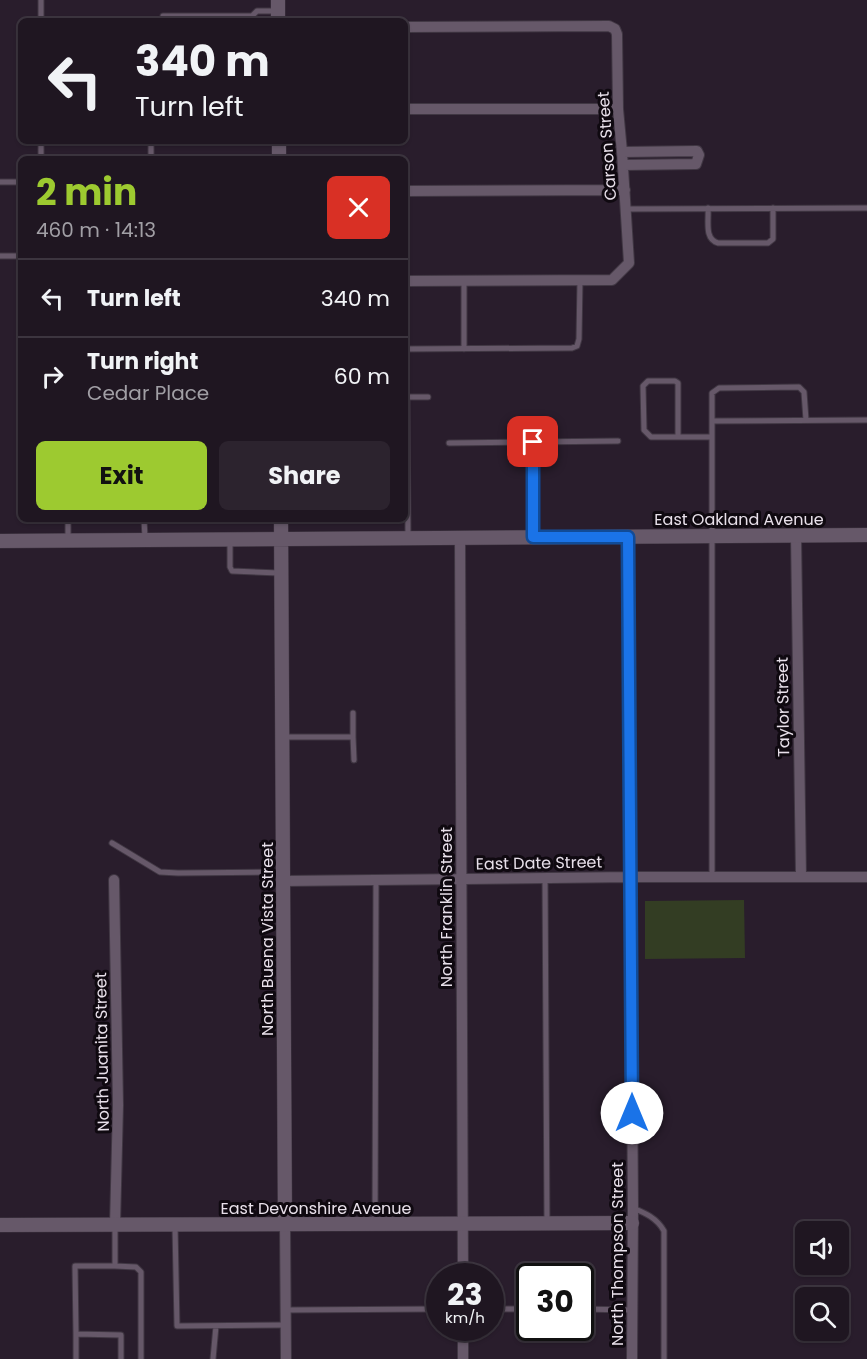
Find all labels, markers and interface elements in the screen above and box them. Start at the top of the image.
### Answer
text: 340 m [135,32,270,91]
icon: left [36,42,114,120]
text: Turn left [135,88,244,125]
street label: Carson Street [592,91,622,201]
text: 2 min [36,167,137,218]
button: close [327,176,390,239]
text: 460 m · 14:13 [36,216,156,244]
icon: left [36,282,69,315]
text: Turn left [87,283,181,314]
text: 340 m [321,283,390,314]
text: Turn right [87,346,198,377]
icon: right [36,360,69,393]
text: 60 m [334,361,390,392]
text: Cedar Place [87,379,209,407]
pin [507,416,558,467]
icon: arrive [516,425,549,458]
button: Exit [36,441,207,510]
button: Share [219,441,390,510]
street label: East Oakland Avenue [654,508,824,531]
street label: Taylor Street [771,657,795,757]
street label: North Franklin Street [435,827,458,987]
street label: North Buena Vista Street [256,842,279,1036]
street label: East Date Street [476,850,603,876]
street label: North Juanita Street [89,972,115,1132]
position arrow [600,1081,664,1145]
street label: North Thompson Street [606,1162,629,1346]
street label: East Devonshire Avenue [221,1197,412,1220]
map controls [795,1221,849,1341]
button: sound [795,1221,849,1275]
speed limit sign: 30 [516,1263,594,1341]
text: 23 [447,1273,483,1316]
button: search [795,1287,849,1341]
text: km/h [445,1307,485,1328]

